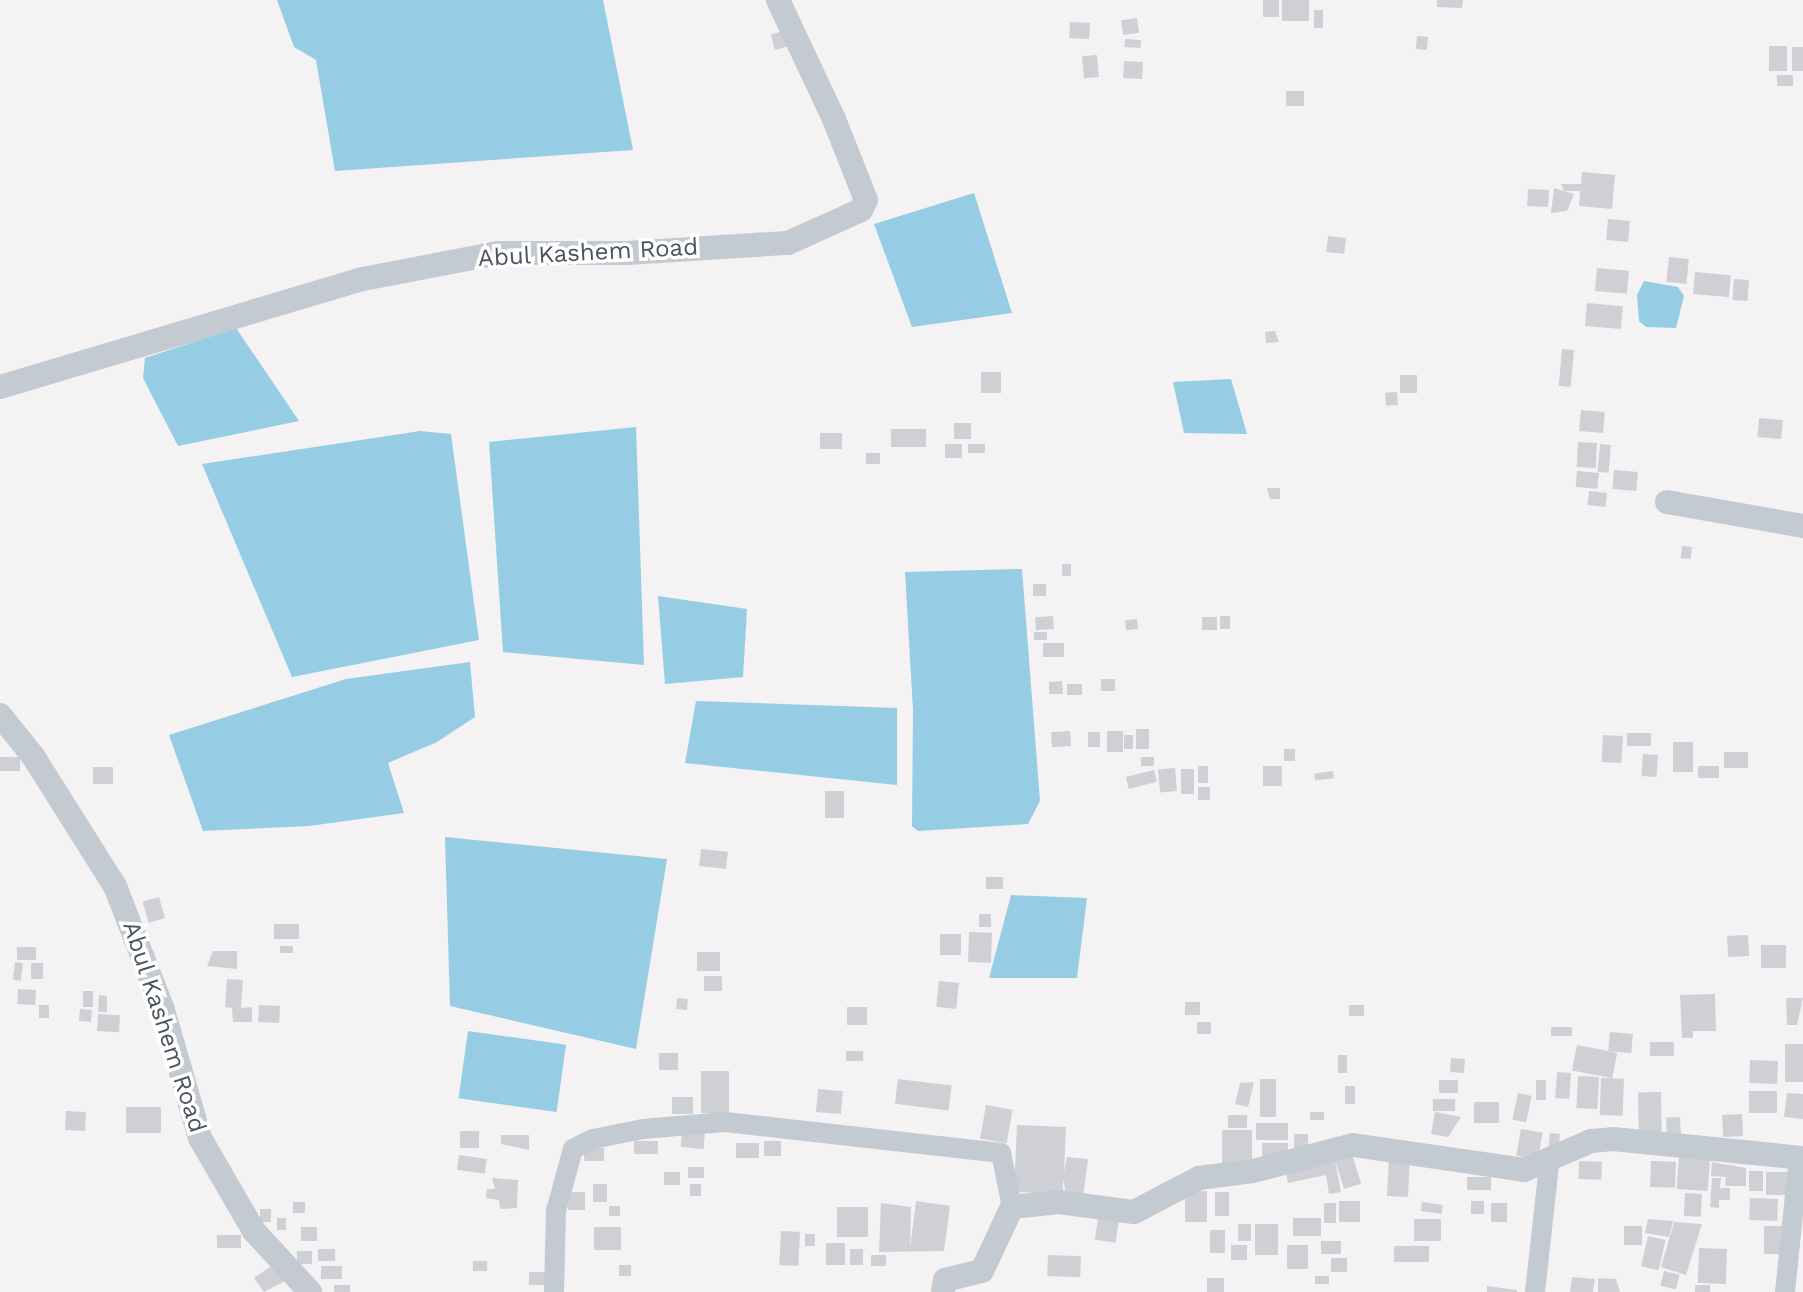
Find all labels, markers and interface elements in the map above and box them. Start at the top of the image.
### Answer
street label: Abul Kashem Road [477,233,699,273]
street label: Abul Kashem Road [116,917,212,1137]

